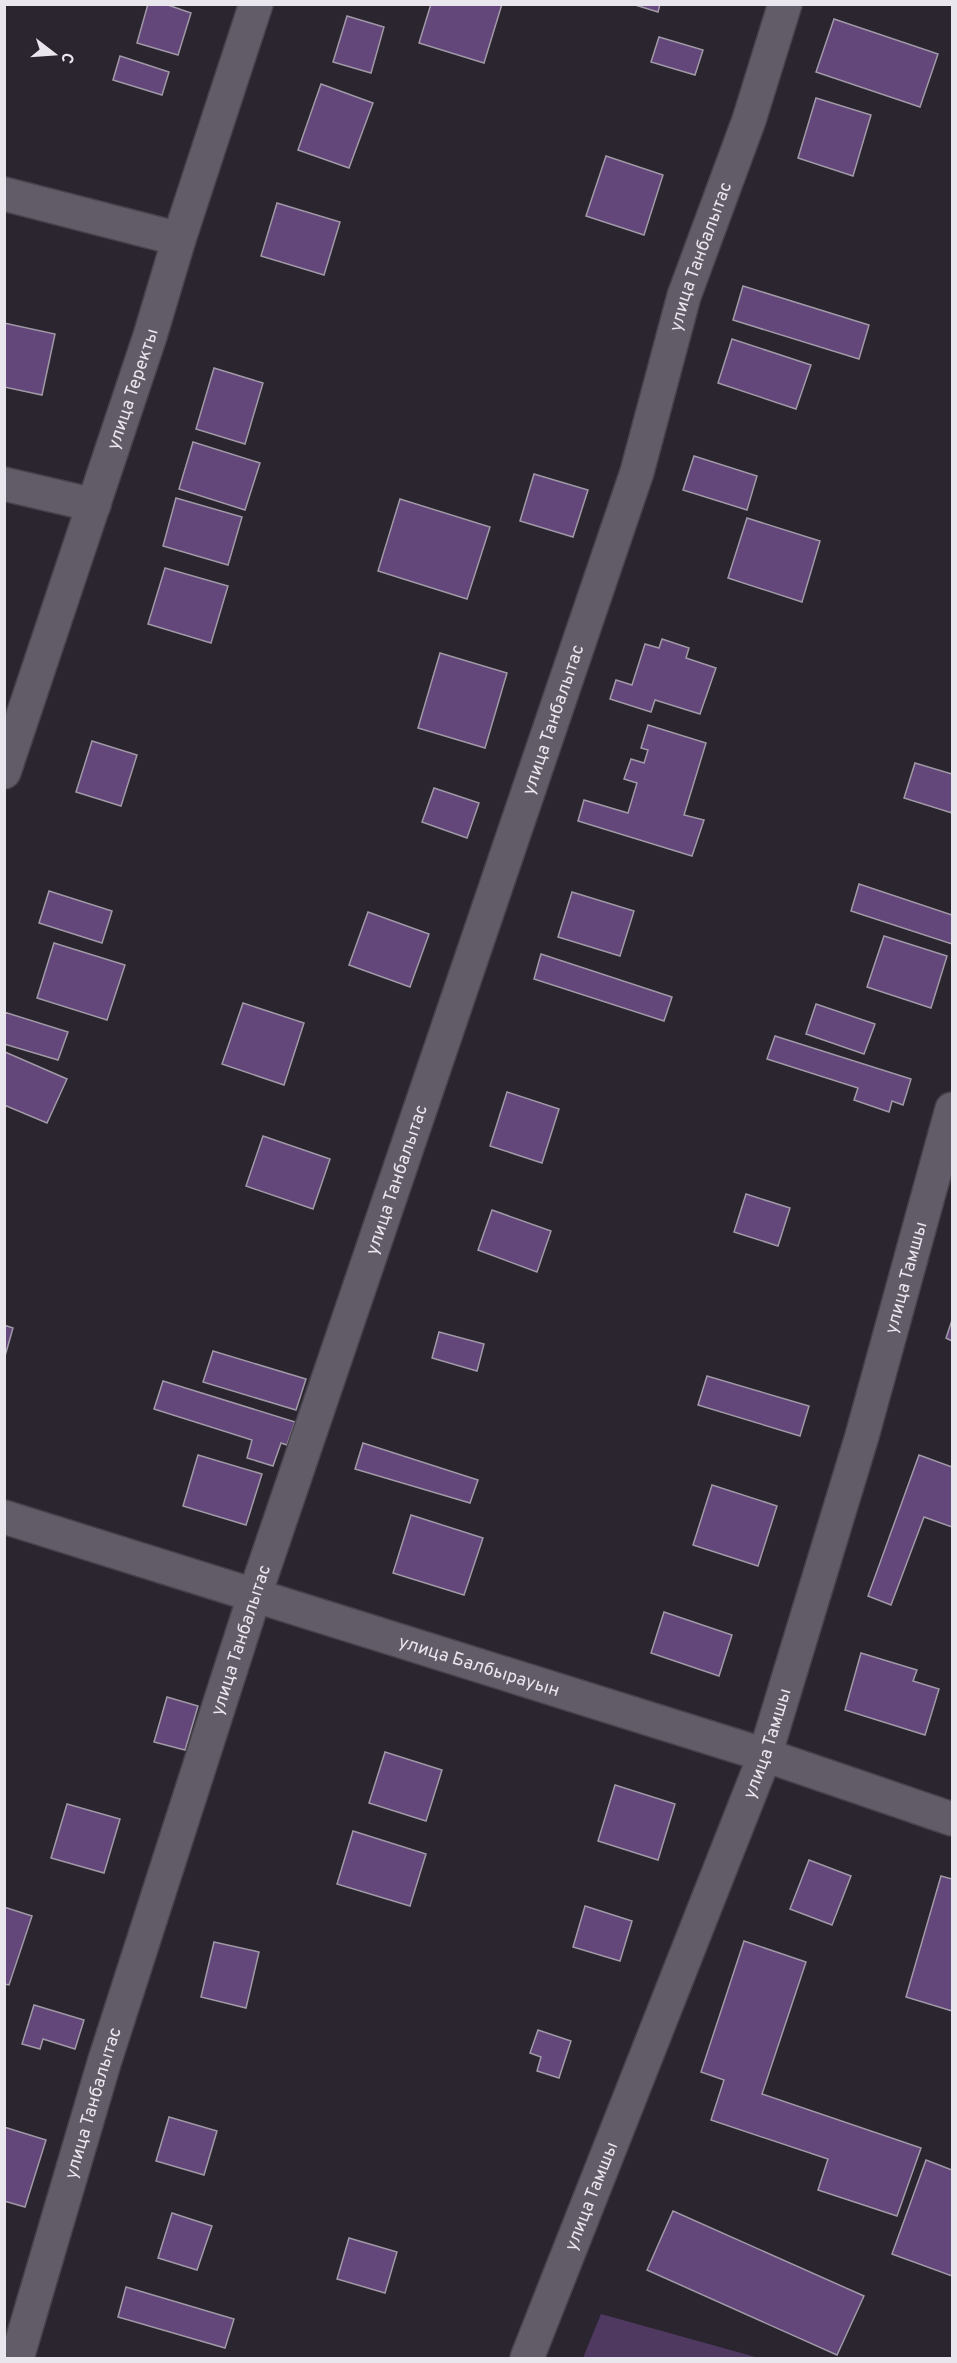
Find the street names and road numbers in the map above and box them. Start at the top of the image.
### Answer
street label: улица Танбалытас [665,179,738,334]
street label: улица Теректы [103,326,165,453]
street label: улица Танбалытас [518,642,590,798]
street label: улица Танбалытас [361,1102,434,1258]
street label: улица Тамшы [881,1219,933,1337]
street label: улица Танбалытас [207,1562,277,1719]
street label: улица Балбырауын [395,1631,562,1703]
street label: улица Тамшы [739,1686,798,1802]
street label: улица Танбалытас [60,2025,128,2182]
street label: улица Тамшы [560,2139,624,2255]

